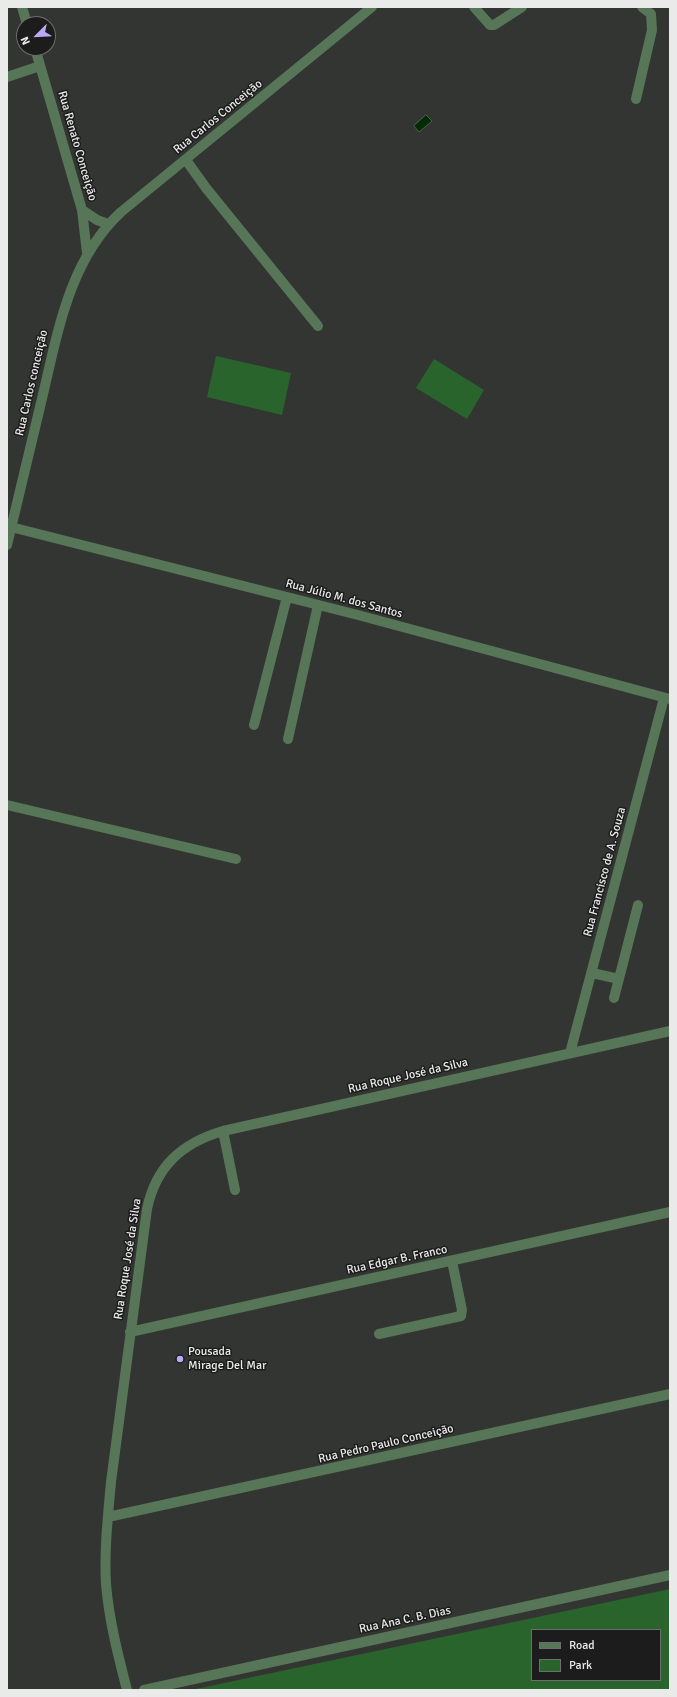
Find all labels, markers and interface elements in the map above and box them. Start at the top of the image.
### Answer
north arrow [16,16,56,56]
text: N [18,35,33,47]
street label: Rua Carlos Conceição [171,77,265,157]
street label: Rua Renato Conceição [54,89,100,203]
street label: Rua Carlos conceição [13,328,51,438]
street label: Rua Júlio M. dos Santos [284,576,404,622]
street label: Rua Francisco de A. Souza [581,806,629,938]
street label: Rua Roque José da Silva [347,1055,469,1097]
street label: Rua Roque José da Silva [111,1197,145,1321]
street label: Rua Edgar B. Franco [345,1242,449,1278]
place label: Pousada Mirage Del Mar [188,1345,266,1373]
marker: Pousada Mirage Del Mar [175,1354,185,1364]
street label: Rua Pedro Paulo Conceição [317,1421,455,1467]
street label: Rua Ana C. B. Dias [358,1603,452,1637]
legend [531,1629,661,1681]
text: Road [569,1638,595,1653]
text: Park [569,1658,592,1673]

